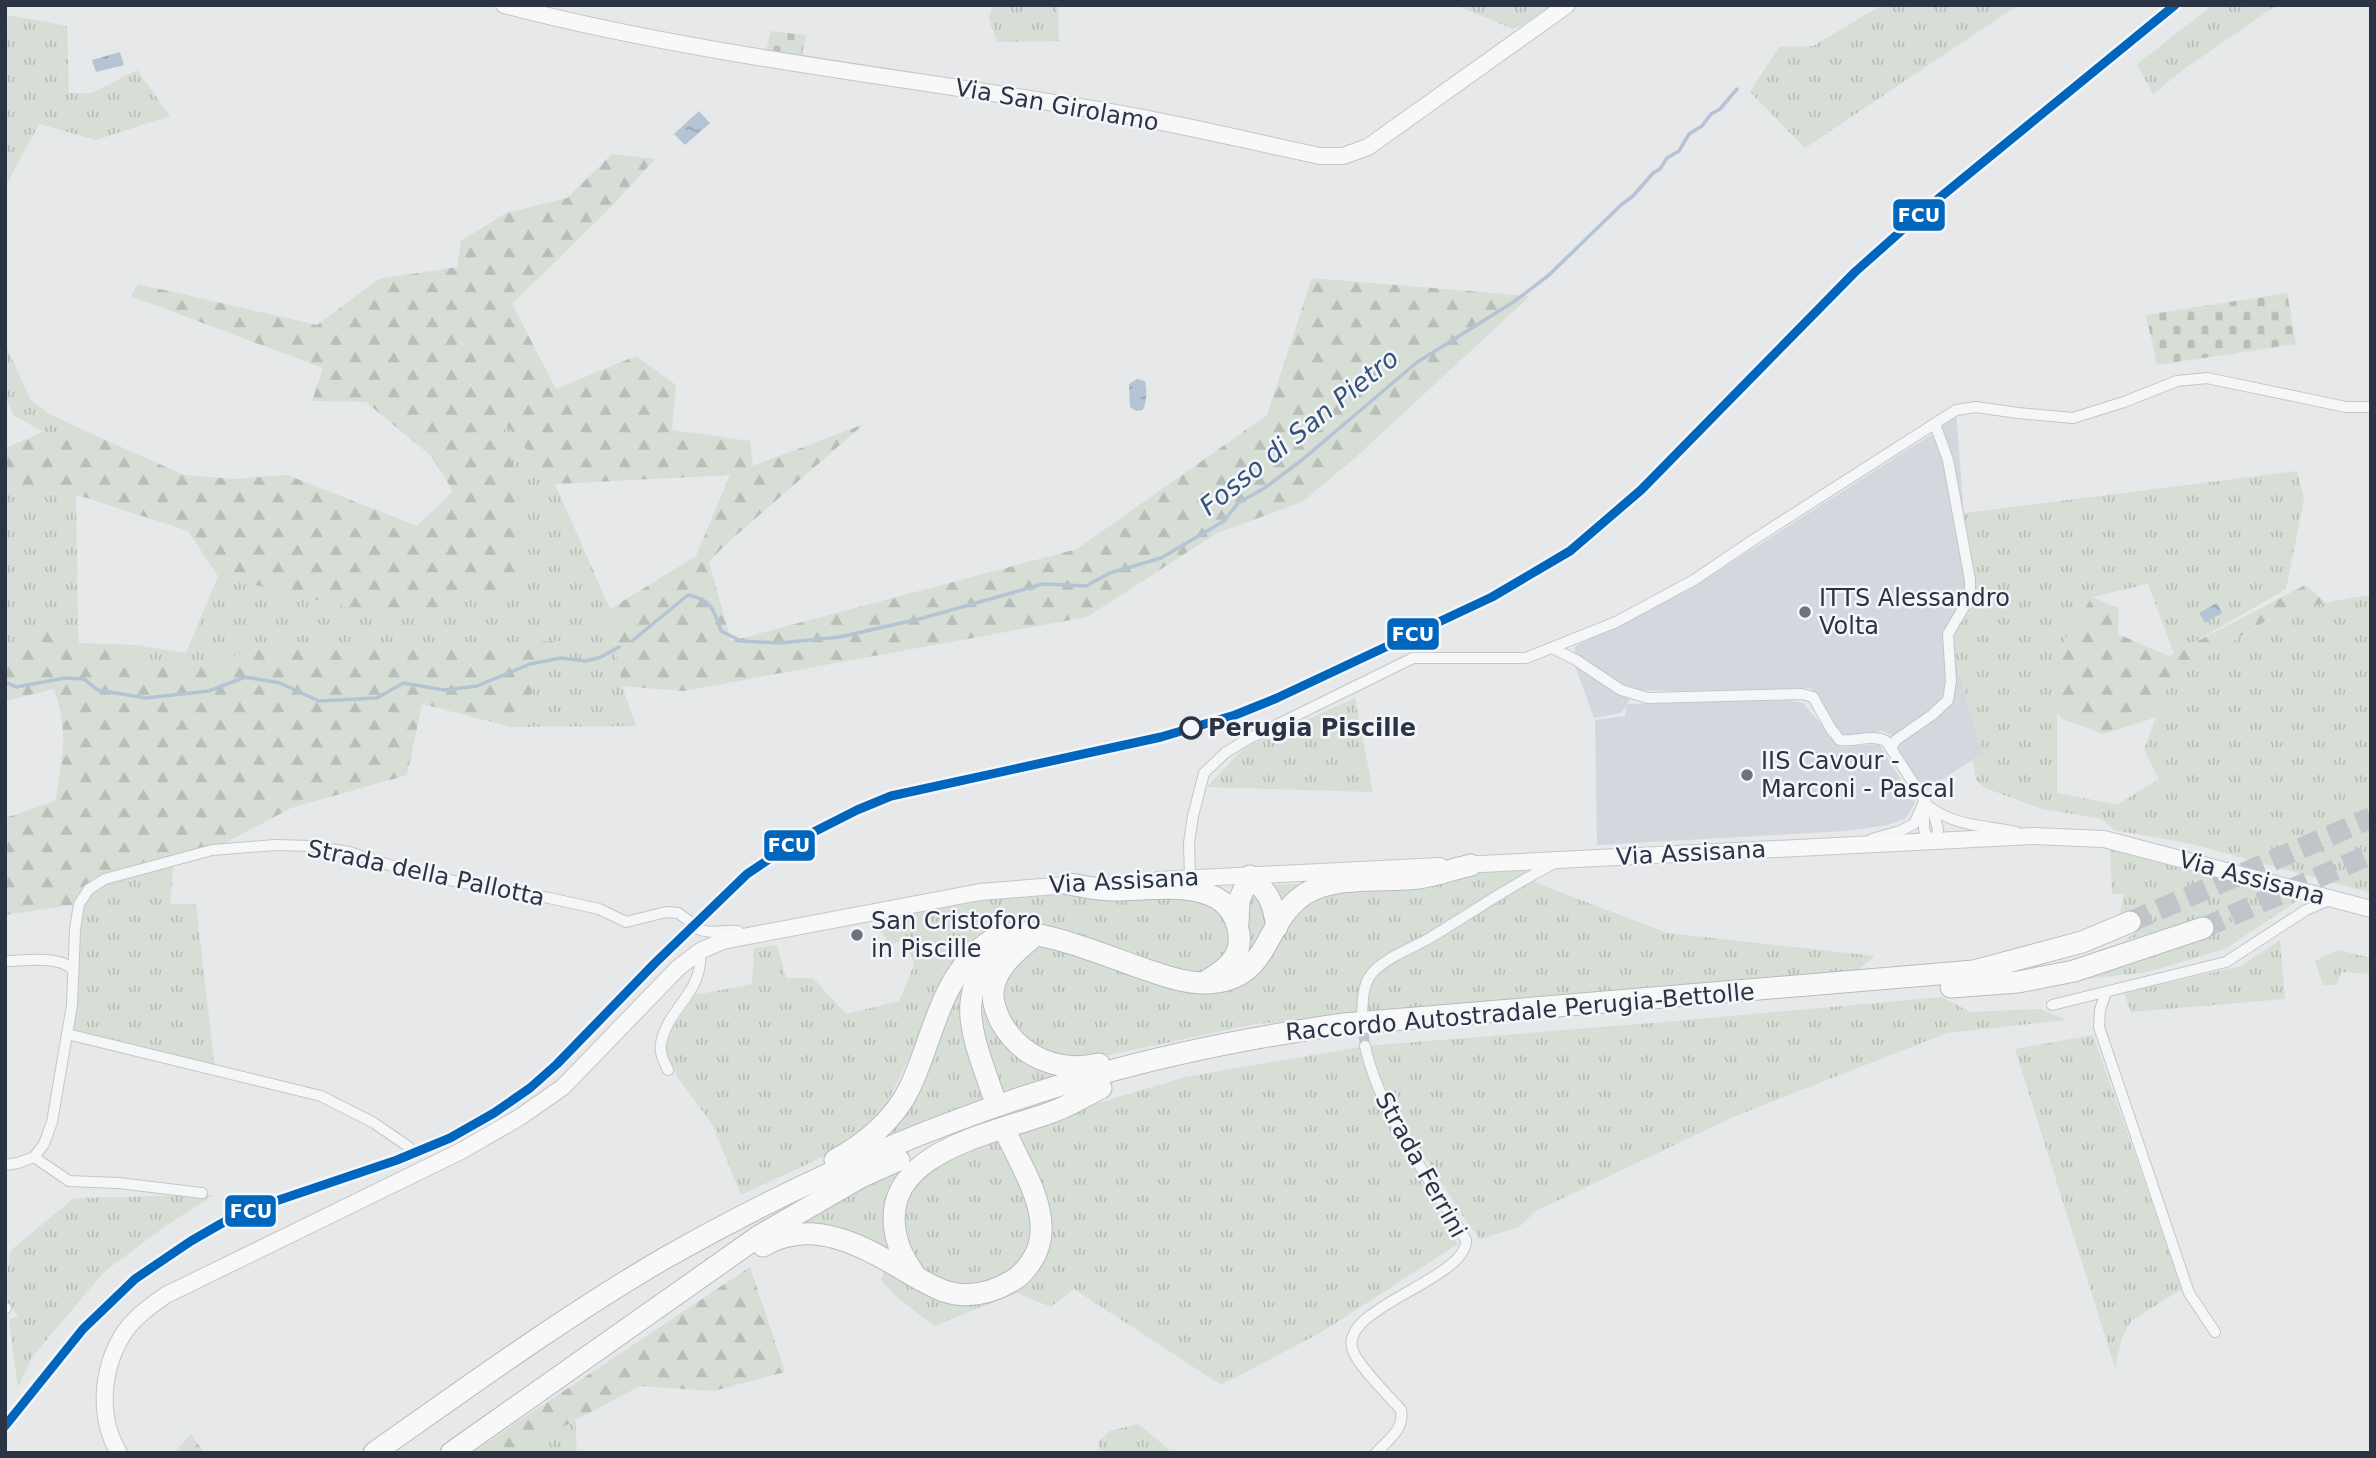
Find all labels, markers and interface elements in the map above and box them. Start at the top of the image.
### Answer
street label: Via San Girolamo [953,73,1161,137]
line badge: FCU [1892,198,1946,232]
text: FCU [1898,204,1940,226]
water label: Fosso di San Pietro [1194,343,1404,521]
place label: ITTS Alessandro Volta [1819,584,2010,640]
marker: ITTS Alessandro Volta [1797,604,1813,620]
line badge: FCU [1386,617,1440,651]
text: FCU [1392,623,1434,645]
place label: Perugia Piscille [1208,714,1416,742]
marker: Perugia Piscille [1180,717,1202,739]
place label: IIS Cavour - Marconi - Pascal [1761,747,1955,803]
marker: IIS Cavour - Marconi - Pascal [1739,767,1755,783]
line badge: FCU [763,829,816,862]
street label: Strada della Pallotta [305,834,547,912]
text: FCU [768,834,810,856]
street label: Via Assisana [1615,835,1767,871]
street label: Via Assisana [2176,845,2328,911]
street label: Via Assisana [1048,863,1200,899]
place label: San Cristoforo in Piscille [871,907,1041,963]
marker: San Cristoforo in Piscille [849,927,865,943]
street label: Raccordo Autostradale Perugia-Bettolle [1284,978,1756,1046]
street label: Strada Ferrini [1370,1087,1472,1243]
line badge: FCU [224,1194,277,1228]
text: FCU [230,1200,272,1222]

